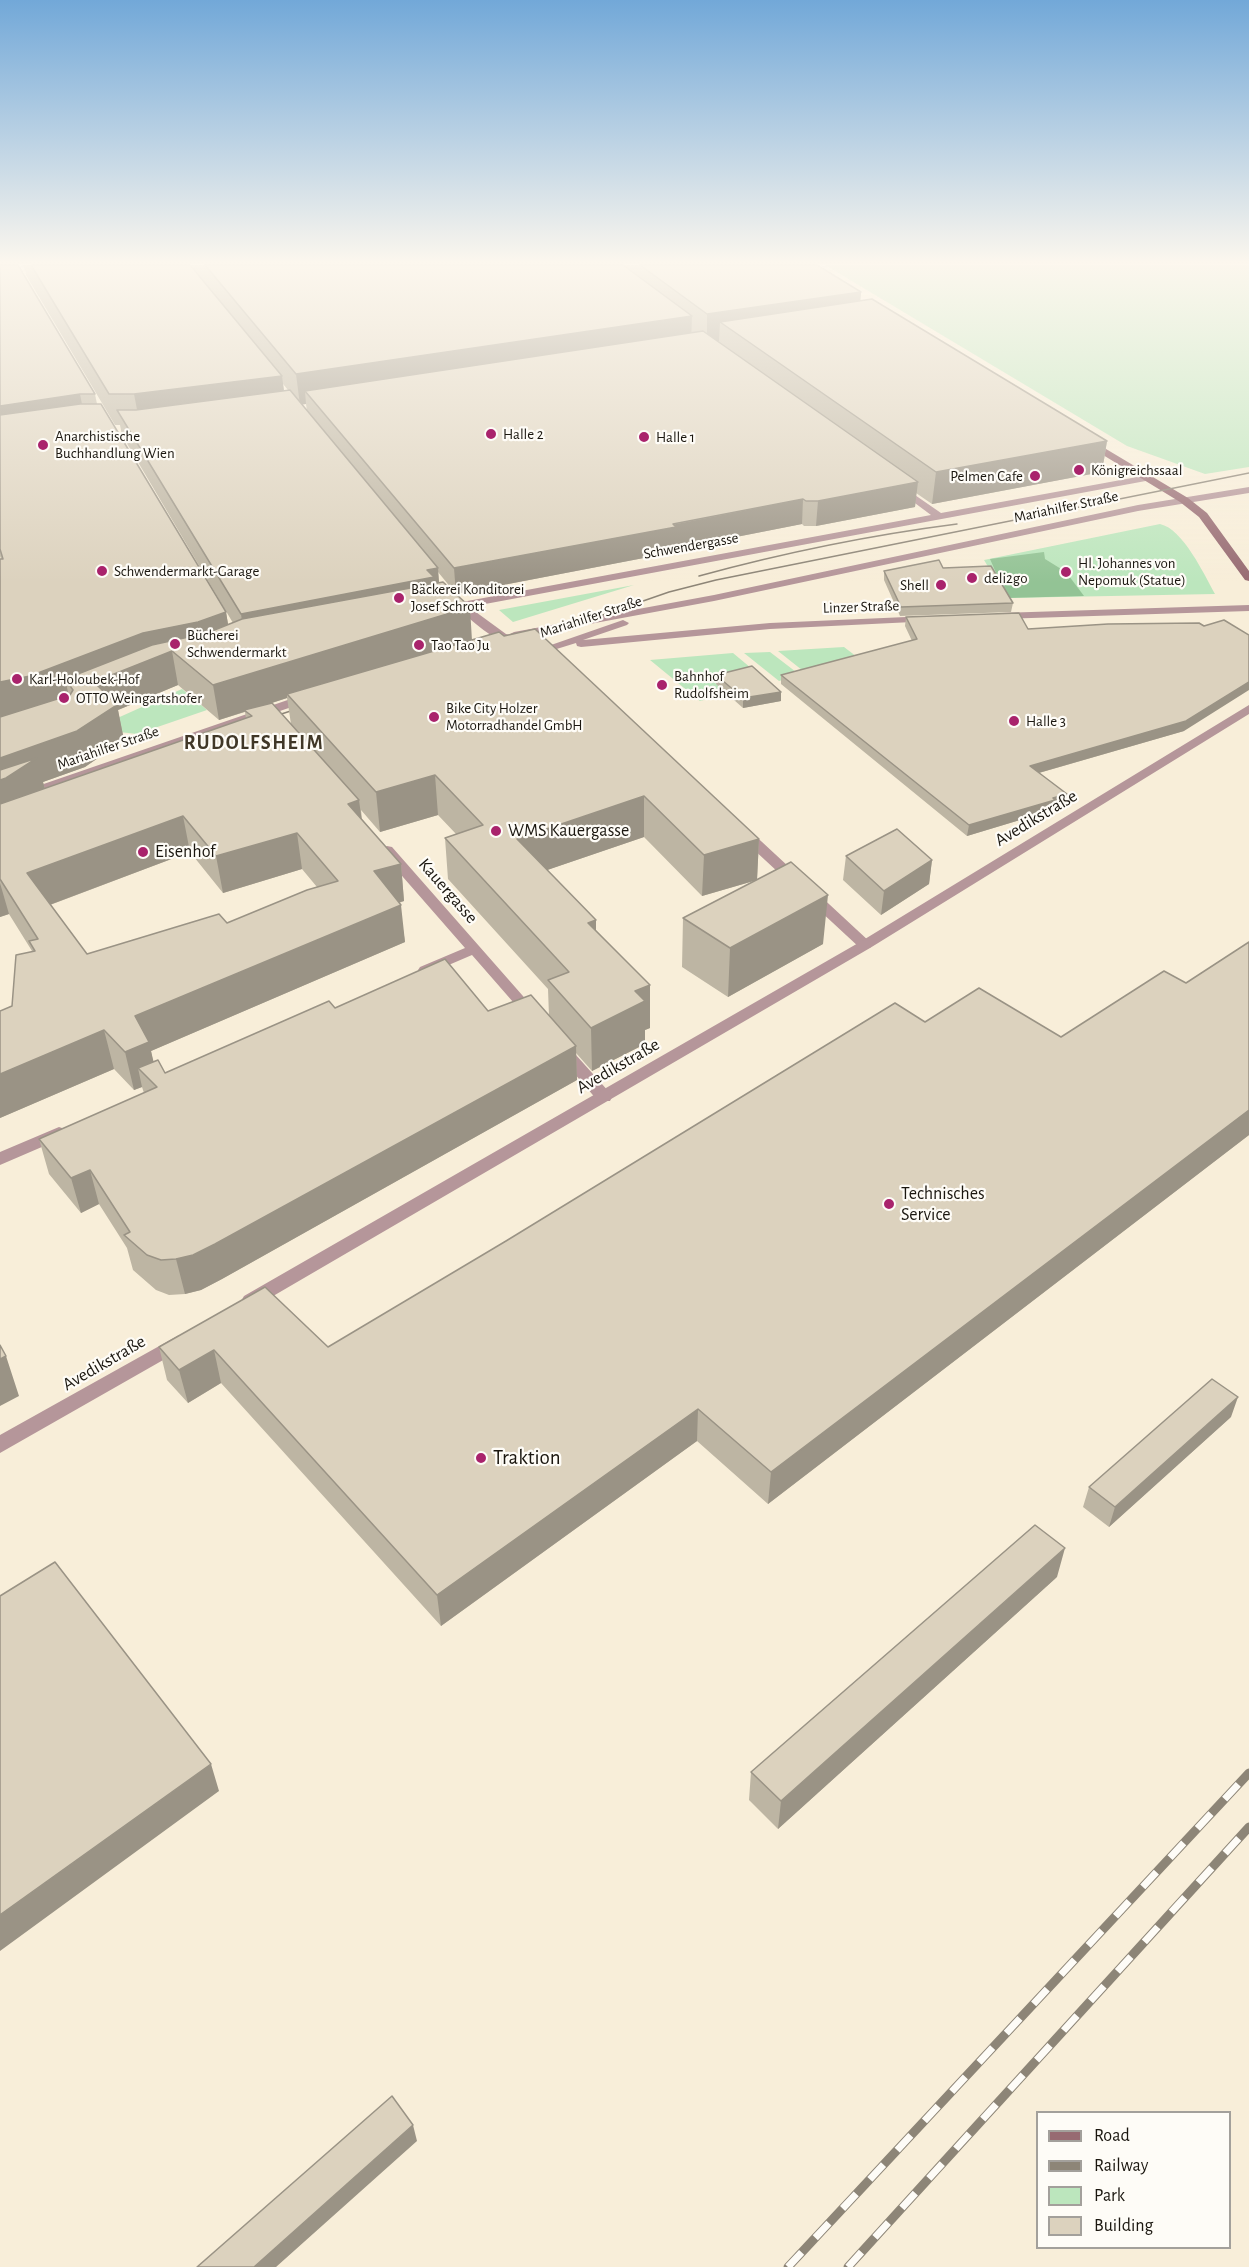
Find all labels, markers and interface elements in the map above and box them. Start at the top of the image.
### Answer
place label: Halle 2 [503,425,544,443]
place label: Anarchistische Buchhandlung Wien [55,427,175,462]
marker: Halle 2 [484,427,498,441]
place label: Halle 1 [656,428,695,446]
marker: Halle 1 [637,430,651,444]
marker: Anarchistische Buchhandlung Wien [36,438,50,452]
place label: Königreichssaal [1091,461,1182,479]
marker: Königreichssaal [1072,463,1086,477]
place label: Pelmen Cafe [950,467,1023,485]
marker: Pelmen Cafe [1028,469,1042,483]
street label: Mariahilfer Straße [1012,487,1120,527]
street label: Schwendergasse [642,529,740,563]
place label: Hl. Johannes von Nepomuk (Statue) [1078,554,1186,589]
place label: Schwendermarkt-Garage [114,562,259,580]
marker: Schwendermarkt-Garage [95,564,109,578]
marker: Hl. Johannes von Nepomuk (Statue) [1059,565,1073,579]
place label: deli2go [984,569,1028,587]
marker: deli2go [965,571,979,585]
place label: Shell [900,576,929,594]
marker: Shell [934,578,948,592]
place label: Bäckerei Konditorei Josef Schrott [411,580,524,615]
marker: Bäckerei Konditorei Josef Schrott [392,591,406,605]
street label: Mariahilfer Straße [538,592,644,642]
street label: Linzer Straße [822,597,900,617]
place label: Bücherei Schwendermarkt [187,626,286,661]
place label: Tao Tao Ju [431,636,489,654]
marker: Bücherei Schwendermarkt [168,637,182,651]
marker: Tao Tao Ju [412,638,426,652]
place label: Bahnhof Rudolfsheim [674,667,749,702]
place label: Karl-Holoubek-Hof [29,670,139,688]
marker: Karl-Holoubek-Hof [10,672,24,686]
marker: Bahnhof Rudolfsheim [655,678,669,692]
place label: OTTO Weingartshofer [76,689,202,707]
marker: OTTO Weingartshofer [57,691,71,705]
place label: Bike City Holzer Motorradhandel GmbH [446,699,582,734]
marker: Bike City Holzer Motorradhandel GmbH [427,710,441,724]
place label: Halle 3 [1026,712,1066,730]
marker: Halle 3 [1007,714,1021,728]
street label: Mariahilfer Straße [55,722,161,774]
district label: RUDOLFSHEIM [184,731,324,755]
street label: Avedikstraße [991,785,1081,851]
place label: WMS Kauergasse [508,820,629,842]
marker: WMS Kauergasse [489,824,503,838]
place label: Eisenhof [155,841,216,863]
marker: Eisenhof [136,845,150,859]
street label: Kauergasse [414,854,482,928]
street label: Avedikstraße [573,1034,663,1098]
place label: Technisches Service [901,1183,985,1226]
marker: Technisches Service [882,1197,896,1211]
street label: Avedikstraße [59,1331,149,1395]
place label: Traktion [493,1445,561,1471]
marker: Traktion [474,1451,488,1465]
legend [1036,2111,1231,2249]
text: Road [1094,2127,1130,2145]
text: Railway [1094,2157,1148,2175]
text: Park [1094,2187,1125,2205]
text: Building [1094,2217,1153,2235]

